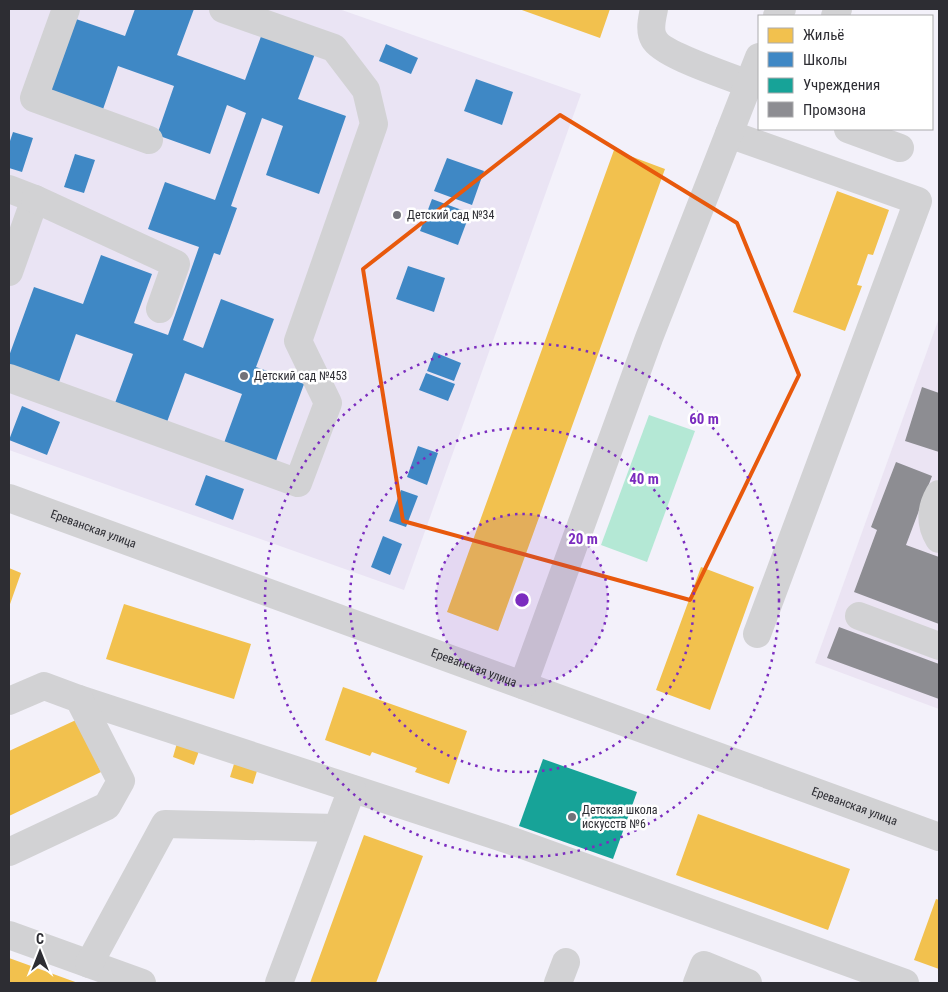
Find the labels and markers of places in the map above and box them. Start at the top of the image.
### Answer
place label: Детский сад №34 [407,208,494,222]
marker: Детский сад №34 [391,209,403,221]
place label: Детский сад №453 [254,369,347,383]
marker: Детский сад №453 [238,370,250,382]
centre of rings [513,591,531,609]
place label: Детская школа искусств №6 [582,803,658,831]
marker: Детская школа искусств №6 [566,811,578,823]

